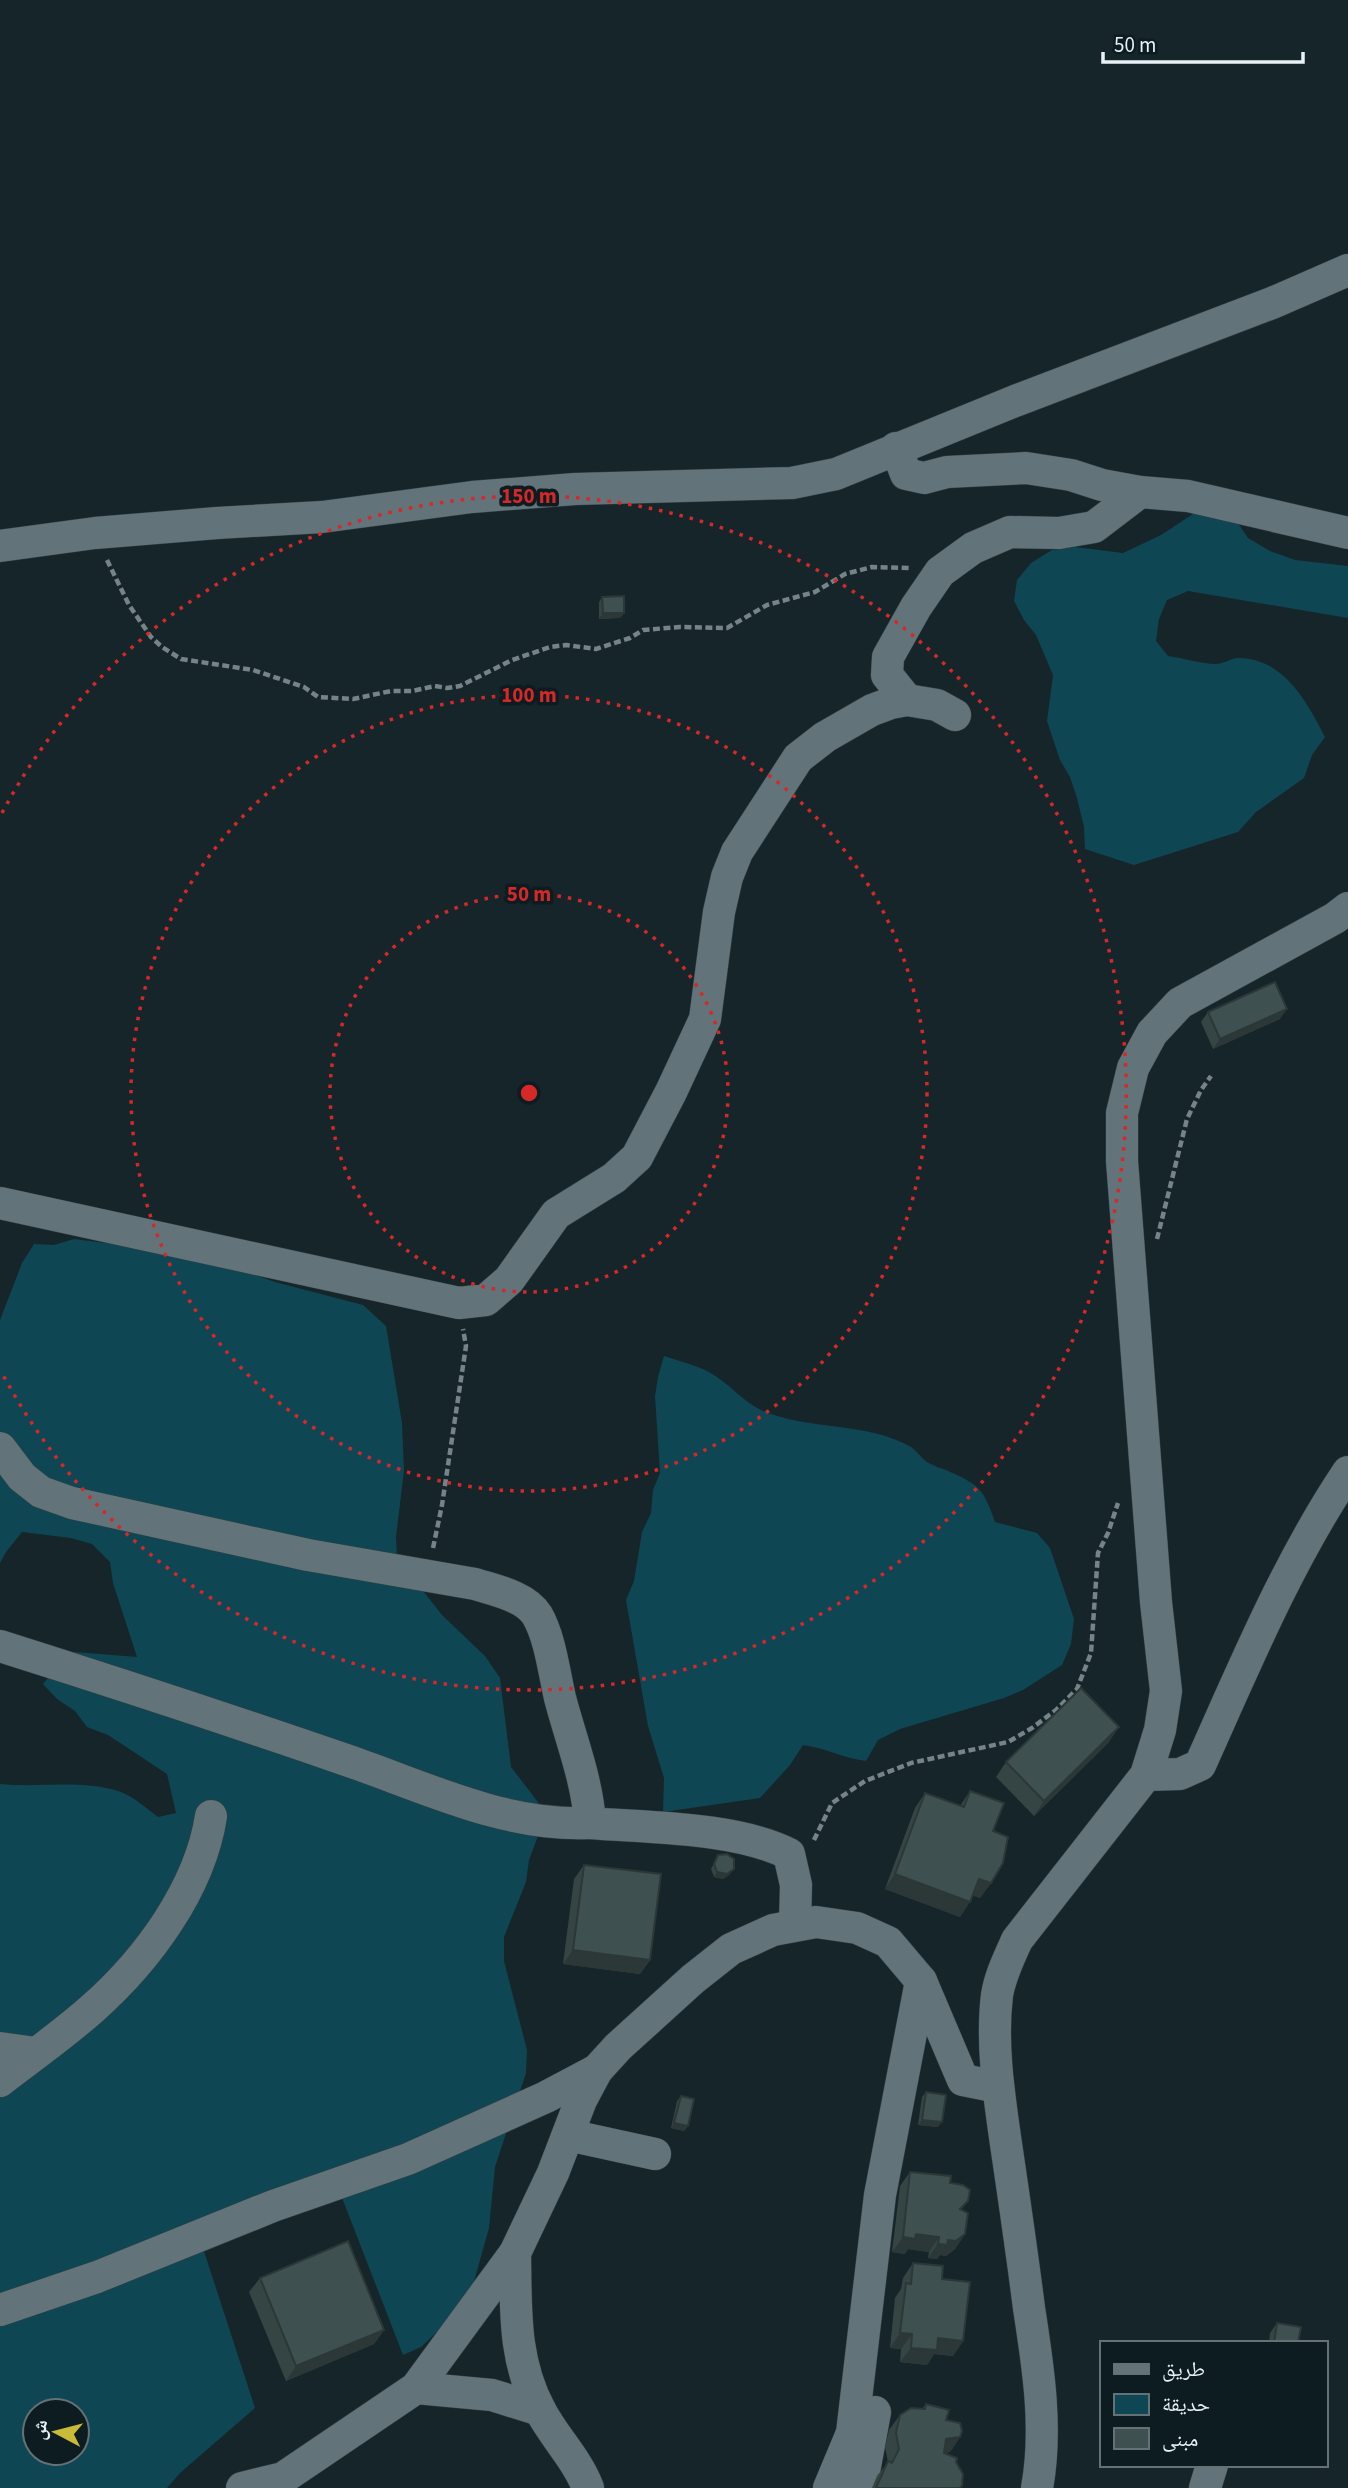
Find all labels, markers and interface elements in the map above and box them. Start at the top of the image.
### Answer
scale bar [1103,21,1302,65]
text: 50 m [1114,30,1156,60]
text: 150 m [501,481,557,511]
text: 100 m [501,680,557,710]
text: 50 m [507,879,551,909]
centre of rings [517,1081,541,1105]
legend [1100,2341,1327,2467]
text: طريق [1162,2354,1205,2384]
text: حديقة [1162,2389,1210,2419]
north arrow [21,2397,91,2467]
text: ش [26,2418,55,2442]
text: مبنى [1162,2424,1198,2454]

